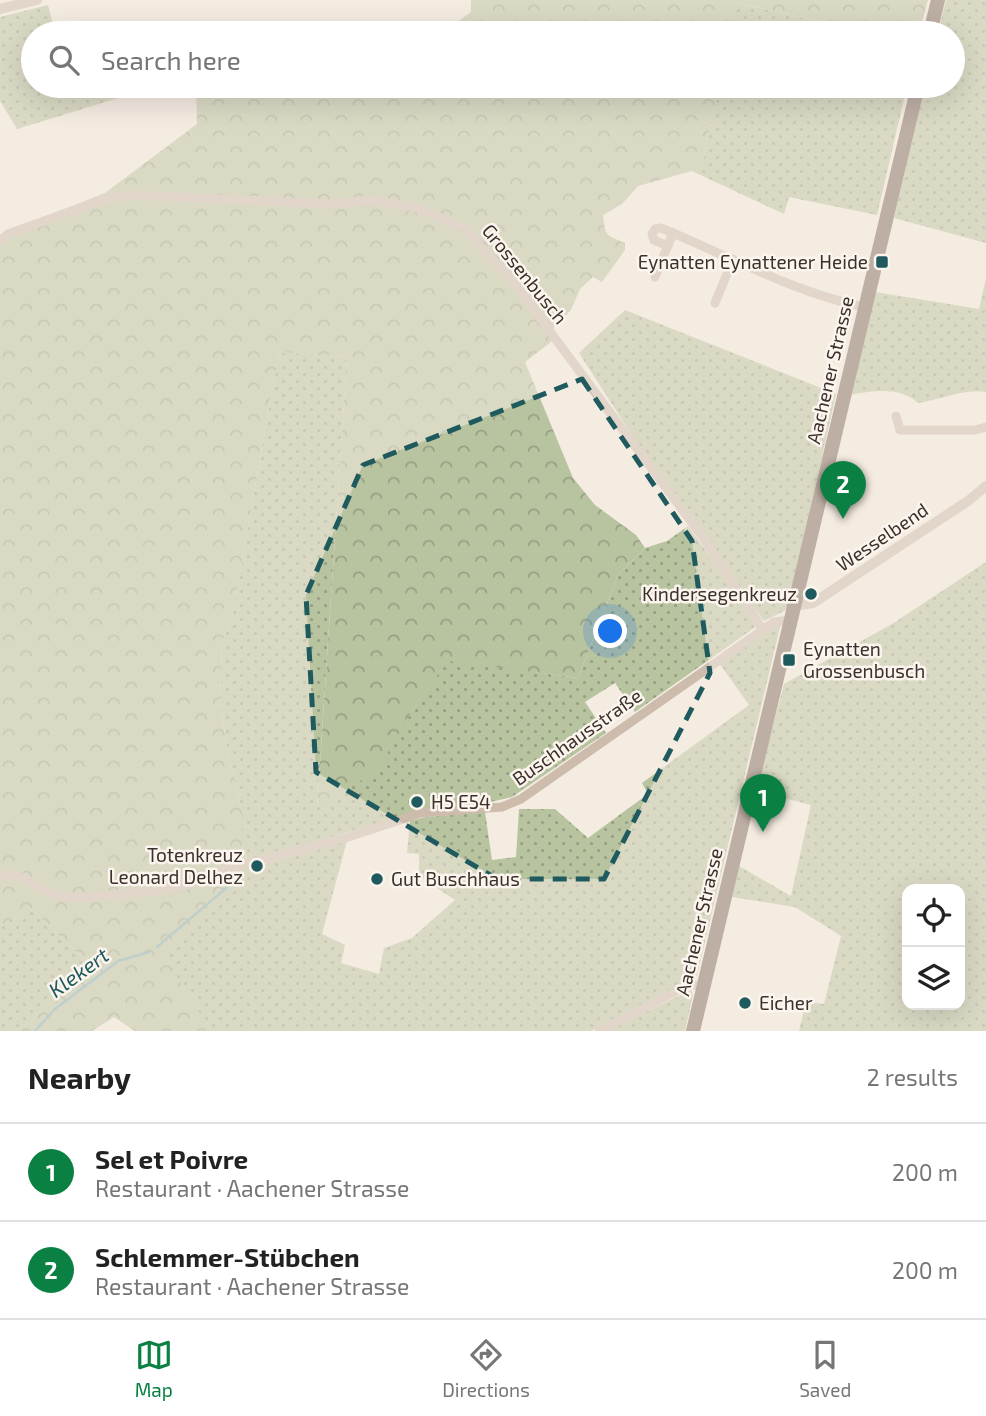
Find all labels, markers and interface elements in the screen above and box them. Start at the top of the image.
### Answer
search box [21,21,965,98]
icon: search [45,41,83,79]
text: Search here [101,44,241,75]
street label: Grossenbusch [478,219,573,328]
place label: Eynatten Eynattener Heide [638,250,868,273]
marker: Eynatten Eynattener Heide [874,254,890,270]
street label: Aachener Strasse [801,294,858,446]
pin: 2 [820,461,866,519]
street label: Wesselbend [831,497,932,576]
place label: Kindersegenkreuz [642,582,797,605]
marker: Kindersegenkreuz [803,586,819,602]
your location [593,614,627,648]
place label: Eynatten Grossenbusch [803,637,925,682]
marker: Eynatten Grossenbusch [781,652,797,668]
street label: Buschhausstraße [508,683,646,790]
pin: 1 [740,774,786,832]
place label: H5 E54 [431,790,491,813]
marker: H5 E54 [409,794,425,810]
place label: Totenkreuz Leonard Delhez [109,843,243,888]
street label: Aachener Strasse [670,846,727,998]
marker: Totenkreuz Leonard Delhez [249,858,265,874]
place label: Gut Buschhaus [391,867,520,890]
marker: Gut Buschhaus [369,871,385,887]
map controls [902,884,965,1010]
button: locate [902,884,965,947]
water label: Klekert [43,942,113,1002]
button: layers [902,947,965,1010]
place label: Eicher [759,991,813,1014]
marker: Eicher [737,995,753,1011]
text: Nearby [28,1059,131,1095]
text: 2 results [867,1063,958,1091]
text: Sel et Poivre [95,1143,248,1174]
text: 1 [46,1158,56,1186]
text: 200 m [892,1158,958,1186]
text: Restaurant · Aachener Strasse [95,1174,409,1202]
text: Schlemmer-Stübchen [95,1241,360,1272]
text: 2 [44,1256,58,1284]
text: 200 m [892,1256,958,1284]
text: Restaurant · Aachener Strasse [95,1272,409,1300]
tab: Map [135,1336,173,1401]
tab: Directions [442,1336,530,1401]
tab: Saved [799,1336,851,1401]

